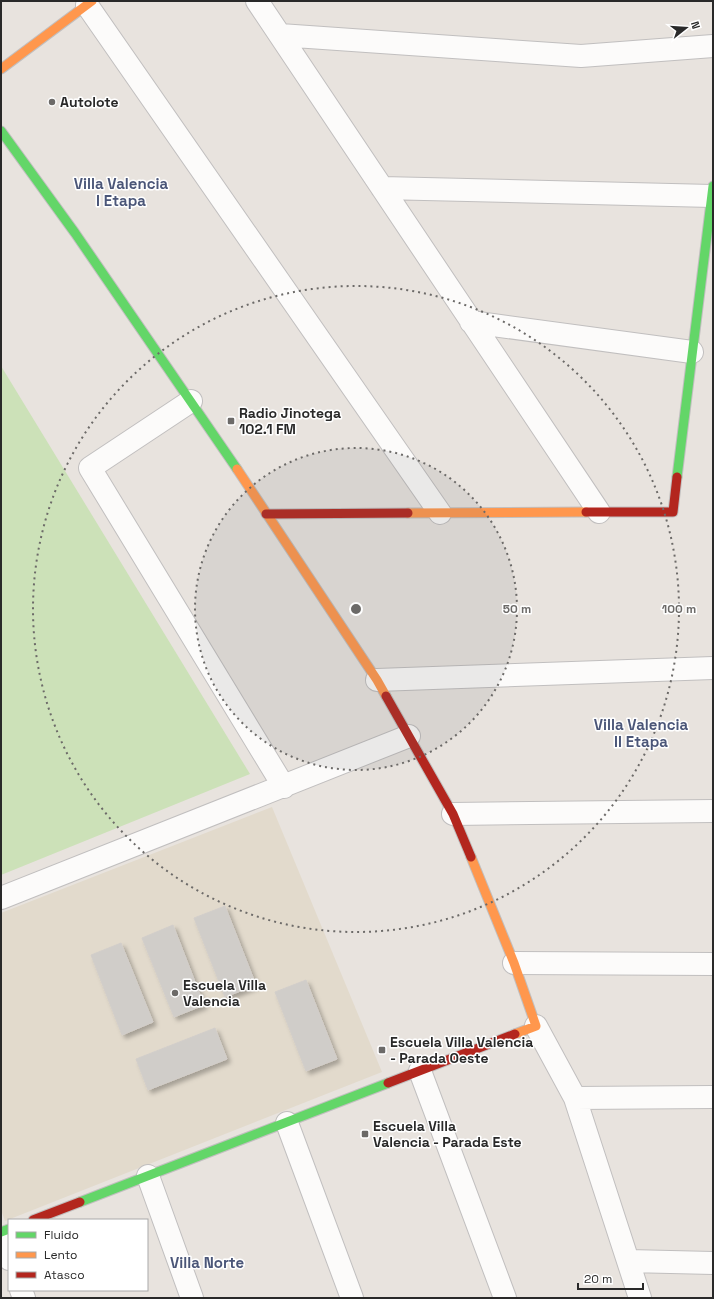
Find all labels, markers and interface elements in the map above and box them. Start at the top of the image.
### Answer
north arrow [666,8,706,48]
text: N [688,20,703,31]
place label: Autolote [60,93,118,111]
marker: Autolote [47,97,57,107]
district label: Villa Valencia I Etapa [74,174,169,210]
place label: Radio Jinotega 102.1 FM [239,404,341,438]
marker: Radio Jinotega 102.1 FM [226,416,236,426]
text: 50 m [503,601,531,617]
text: 100 m [662,601,696,617]
centre of rings [349,602,363,616]
district label: Villa Valencia II Etapa [594,715,689,751]
place label: Escuela Villa Valencia [183,976,266,1010]
marker: Escuela Villa Valencia [170,988,180,998]
place label: Escuela Villa Valencia - Parada Oeste [390,1033,533,1067]
marker: Escuela Villa Valencia - Parada Oeste [377,1045,387,1055]
place label: Escuela Villa Valencia - Parada Este [373,1117,522,1151]
marker: Escuela Villa Valencia - Parada Este [360,1129,370,1139]
legend [8,1219,148,1291]
text: Fluido [44,1227,79,1243]
text: Lento [44,1247,78,1263]
district label: Villa Norte [170,1253,244,1272]
scale bar [578,1265,643,1291]
text: Atasco [44,1267,85,1283]
text: 20 m [584,1271,612,1287]

